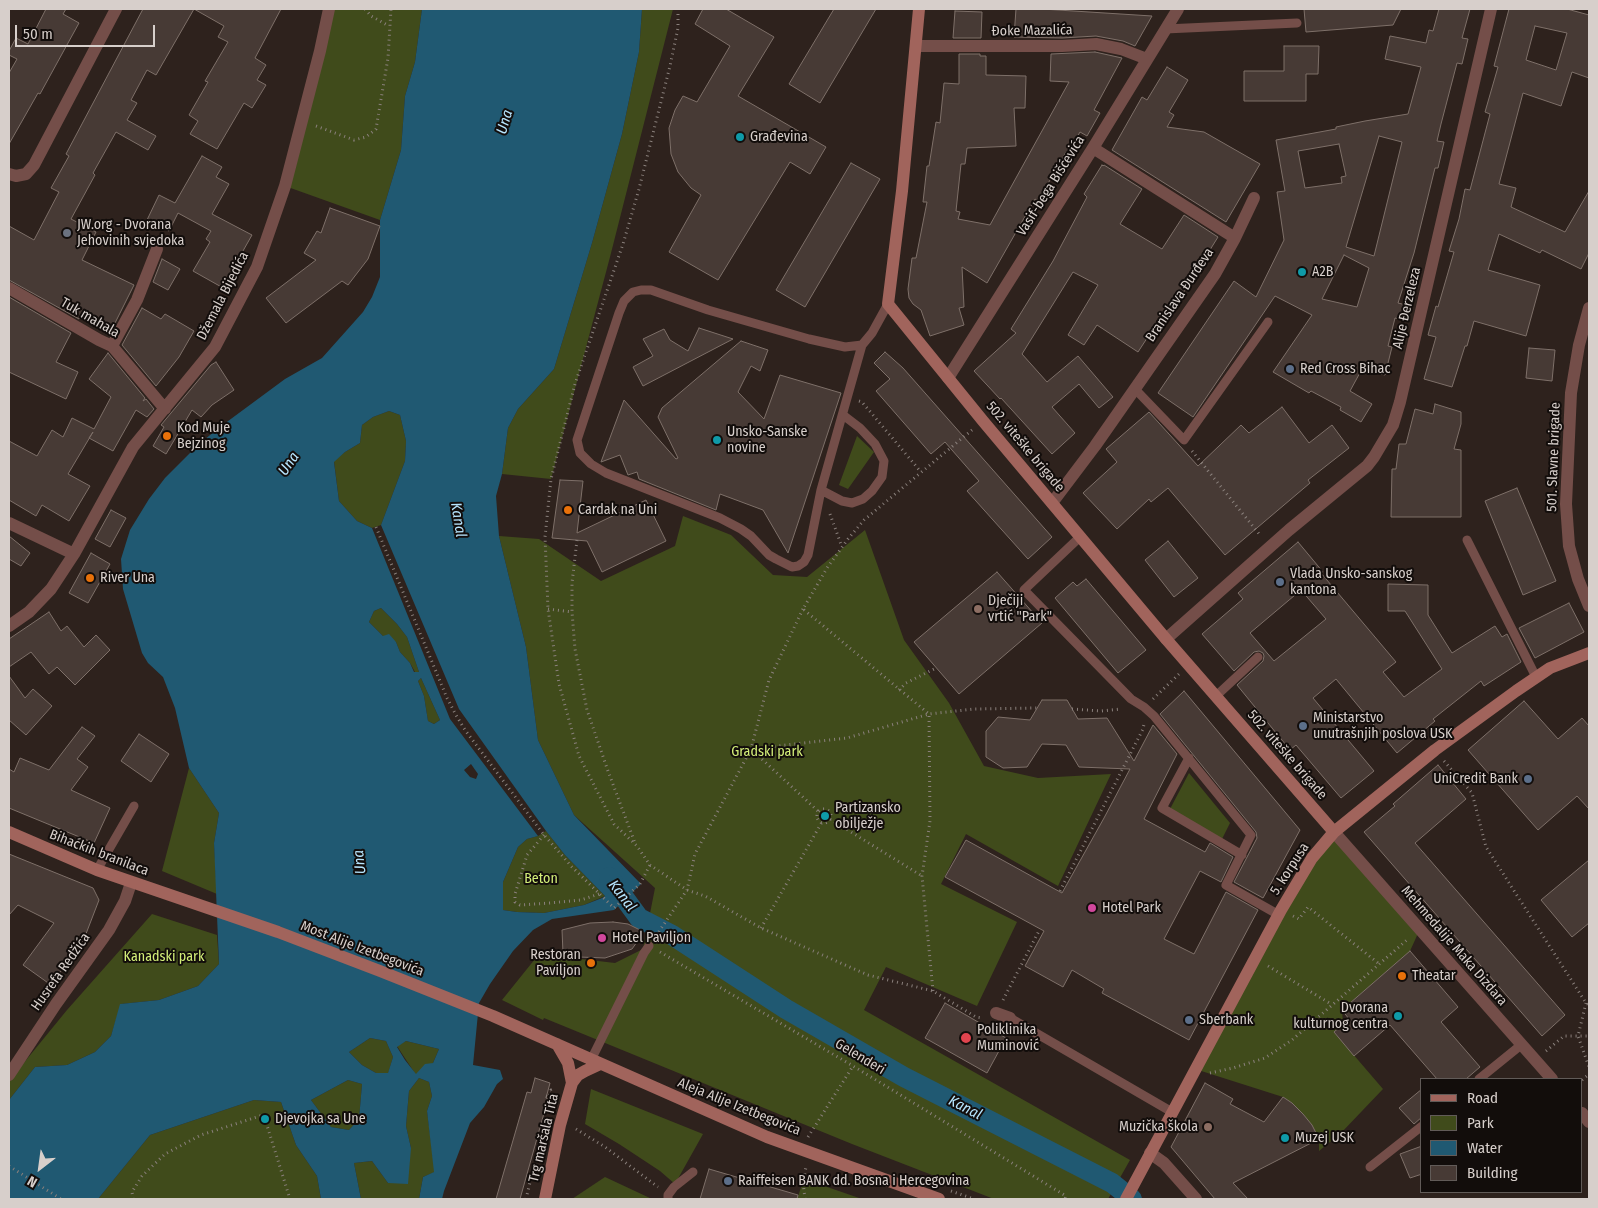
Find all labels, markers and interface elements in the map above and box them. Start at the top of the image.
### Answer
scale bar [18,15,158,47]
street label: Đoke Mazalića [991,22,1073,40]
text: 50 m [23,25,53,43]
water label: Una [493,108,517,136]
place label: Građevina [750,129,808,145]
marker: Građevina [734,131,746,143]
street label: Vasif-bega Bišćevića [1013,133,1089,239]
place label: JW.org - Dvorana Jehovinih svjedoka [77,217,184,250]
marker: JW.org - Dvorana Jehovinih svjedoka [61,227,73,239]
street label: Branislava Đurđeva [1142,245,1218,345]
street label: Džemala Bijedića [194,249,252,343]
place label: A2B [1312,264,1333,280]
marker: A2B [1296,266,1308,278]
street label: Alije Đerzeleza [1389,266,1425,350]
street label: Tuk mahala [58,294,122,342]
place label: Red Cross Bihac [1300,361,1390,377]
marker: Red Cross Bihac [1284,363,1296,375]
street label: 502. viteške brigade [982,398,1068,496]
street label: 501. Slavne brigade [1544,402,1564,512]
place label: Kod Muje Bejzinog [177,420,230,452]
place label: Unsko-Sanske novine [727,424,807,457]
marker: Kod Muje Bejzinog [161,430,173,442]
marker: Unsko-Sanske novine [711,434,723,446]
water label: Una [275,449,303,479]
water label: Kanal [446,501,470,539]
place label: Cardak na Uni [578,502,657,518]
marker: Cardak na Uni [562,504,574,516]
place label: Vlada Unsko-sanskog kantona [1290,566,1412,598]
place label: River Una [100,570,155,586]
marker: River Una [84,572,96,584]
marker: Vlada Unsko-sanskog kantona [1274,576,1286,588]
place label: Dječiji vrtić "Park" [988,593,1052,626]
marker: Dječiji vrtić "Park" [972,603,984,615]
street label: 502. viteške brigade [1244,707,1330,803]
place label: Ministarstvo unutrašnjih poslova USK [1313,710,1452,742]
marker: Ministarstvo unutrašnjih poslova USK [1297,720,1309,732]
park label: Gradski park [731,744,803,760]
place label: UniCredit Bank [1433,771,1518,787]
marker: UniCredit Bank [1522,773,1534,785]
place label: Partizansko obilježje [835,800,901,832]
marker: Partizansko obilježje [819,810,831,822]
street label: Bihaćkih branilaca [47,826,151,880]
street label: 5. korpusa [1267,840,1313,898]
water label: Una [350,849,370,875]
park label: Beton [524,871,558,887]
water label: Kanal [604,877,640,915]
street label: Mehmedalije Maka Dizdara [1397,883,1511,1009]
place label: Hotel Park [1102,900,1161,916]
marker: Hotel Park [1086,902,1098,914]
street label: Most Alije Izetbegovića [298,918,426,980]
street label: Husrefa Redžića [28,930,94,1014]
place label: Hotel Paviljon [612,930,691,946]
marker: Hotel Paviljon [596,932,608,944]
place label: Restoran Paviljon [530,947,581,980]
park label: Kanadski park [124,949,204,965]
marker: Restoran Paviljon [585,957,597,969]
place label: Theatar [1412,968,1456,984]
marker: Theatar [1396,970,1408,982]
place label: Dvorana kulturnog centra [1293,1000,1388,1032]
marker: Dvorana kulturnog centra [1392,1010,1404,1022]
place label: Sberbank [1199,1012,1253,1028]
marker: Sberbank [1183,1014,1195,1026]
place label: Poliklinika Muminović [977,1022,1039,1054]
marker: Poliklinika Muminović [959,1031,973,1045]
street label: Gelenderi [832,1035,888,1079]
street label: Aleja Alije Izetbegovića [675,1075,803,1139]
legend [1420,1078,1583,1193]
text: Road [1467,1089,1498,1107]
street label: Trg maršala Tita [526,1092,562,1184]
water label: Kanal [945,1092,985,1124]
place label: Djevojka sa Une [275,1111,366,1127]
marker: Djevojka sa Une [259,1113,271,1125]
text: Park [1467,1114,1494,1132]
place label: Muzička škola [1119,1119,1198,1135]
marker: Muzička škola [1202,1121,1214,1133]
place label: Muzej USK [1295,1130,1354,1146]
marker: Muzej USK [1279,1132,1291,1144]
text: Water [1467,1139,1502,1157]
north arrow [15,1143,65,1193]
text: Building [1467,1164,1518,1182]
text: N [24,1172,40,1191]
place label: Raiffeisen BANK dd. Bosna i Hercegovina [738,1173,969,1189]
marker: Raiffeisen BANK dd. Bosna i Hercegovina [722,1175,734,1187]

